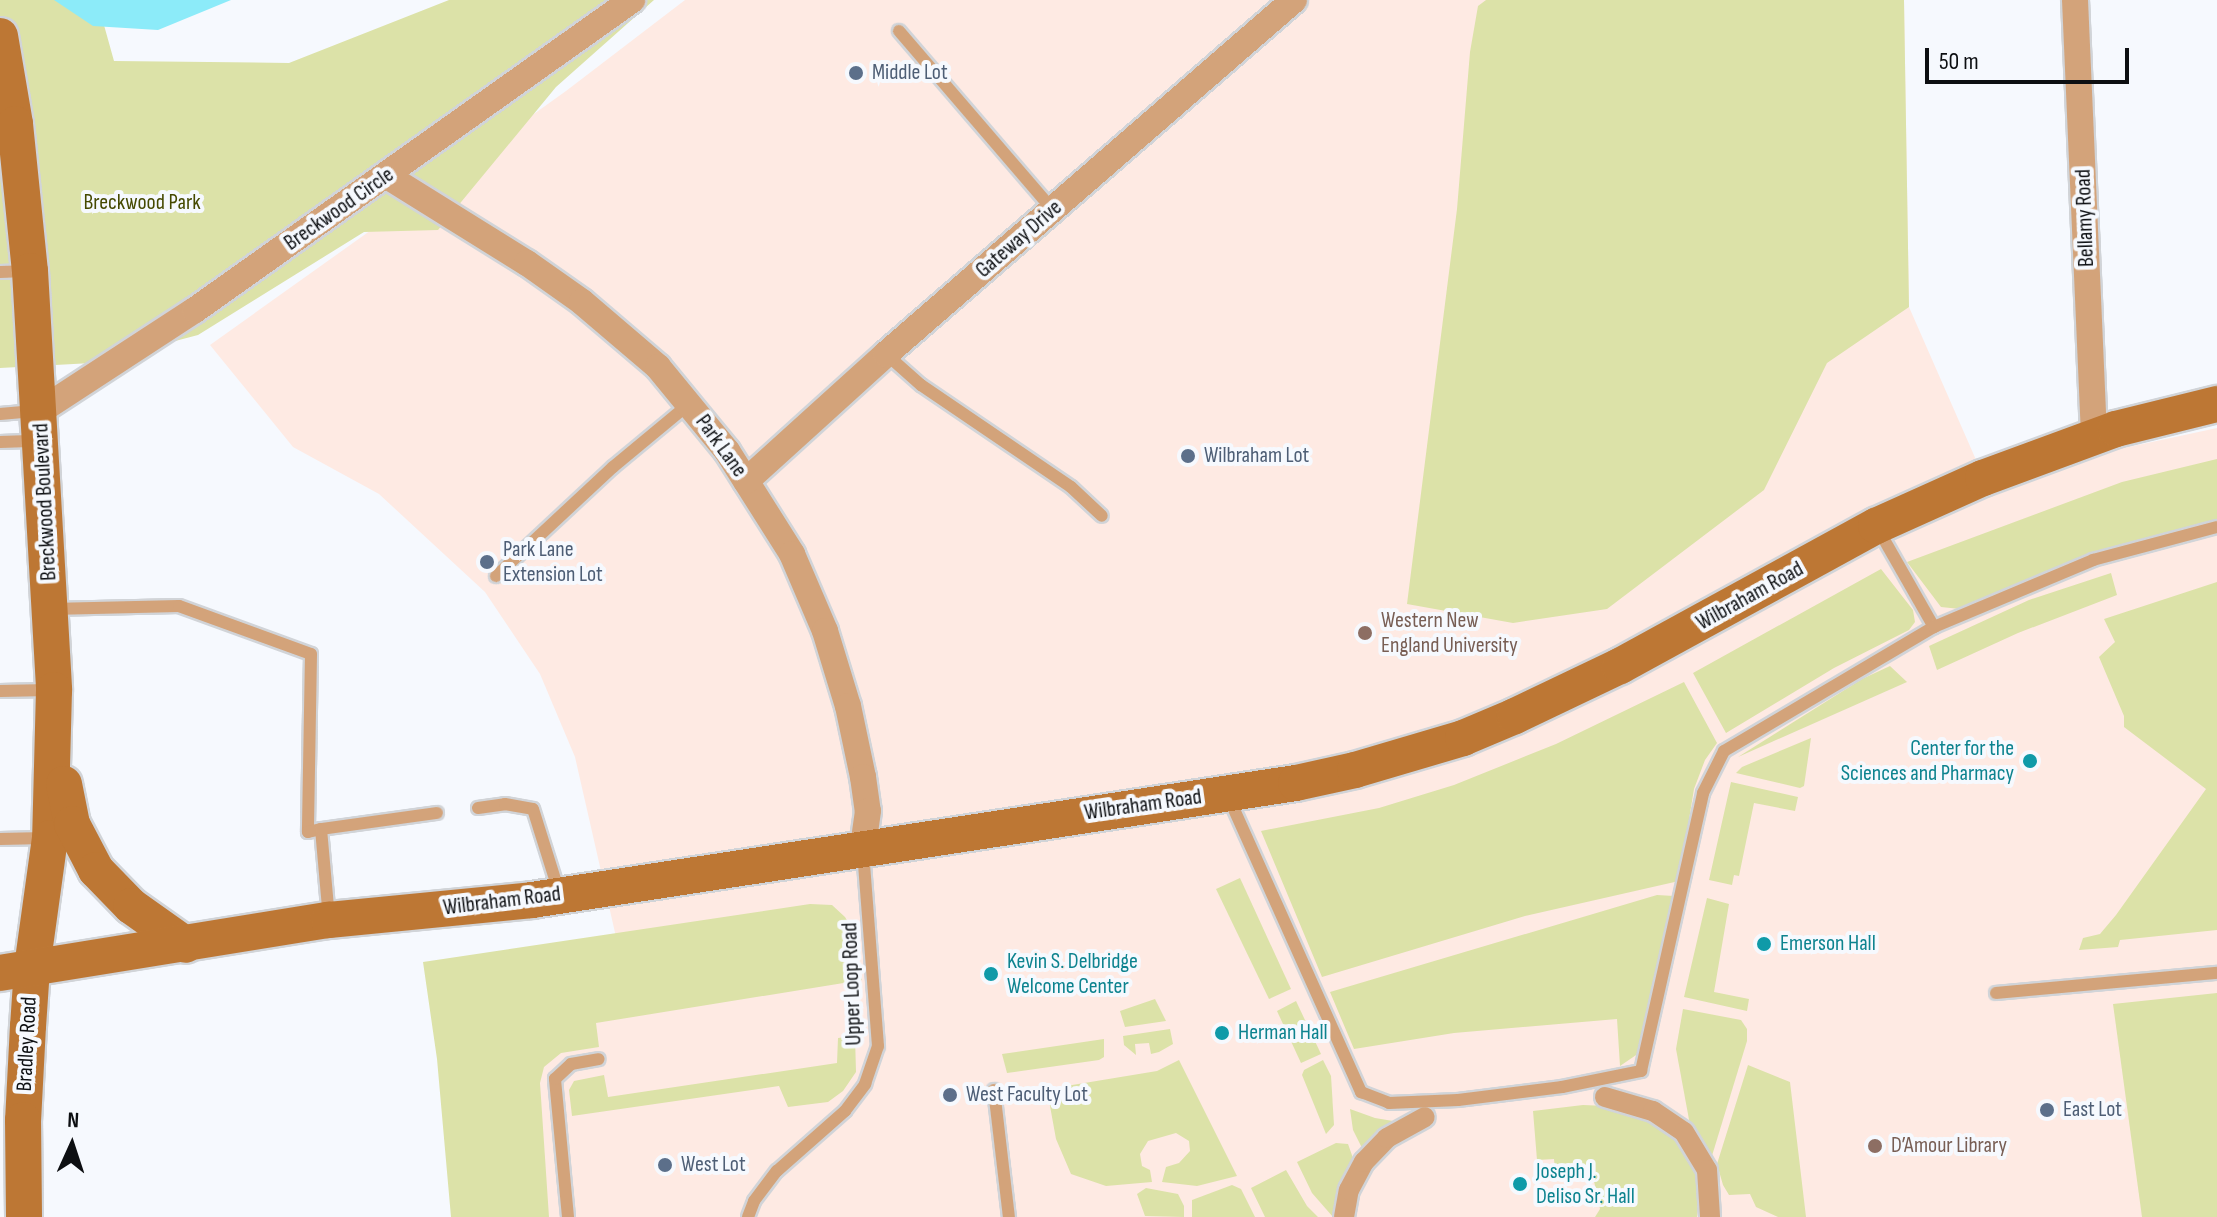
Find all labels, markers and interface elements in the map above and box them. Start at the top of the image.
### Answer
scale bar [1929,32,2133,82]
text: 50 m [1939,47,1979,76]
place label: Middle Lot [872,60,948,86]
marker: Middle Lot [847,64,865,82]
street label: Breckwood Circle [279,162,399,256]
street label: Bellamy Road [2070,169,2100,267]
park label: Breckwood Park [83,190,201,216]
street label: Gateway Drive [971,194,1067,284]
street label: Park Lane [690,410,752,482]
street label: Breckwood Boulevard [28,423,62,581]
place label: Wilbraham Lot [1204,443,1309,469]
marker: Wilbraham Lot [1179,447,1197,465]
place label: Park Lane Extension Lot [503,536,603,588]
marker: Park Lane Extension Lot [478,553,496,571]
street label: Wilbraham Road [1692,556,1808,636]
place label: Western New England University [1381,607,1518,658]
marker: Western New England University [1356,624,1374,642]
place label: Center for the Sciences and Pharmacy [1841,735,2014,786]
marker: Center for the Sciences and Pharmacy [2021,752,2039,770]
street label: Wilbraham Road [1083,784,1203,826]
street label: Wilbraham Road [442,881,562,921]
street label: Upper Loop Road [837,922,867,1046]
place label: Emerson Hall [1780,931,1876,957]
marker: Emerson Hall [1755,935,1773,953]
place label: Kevin S. Delbridge Welcome Center [1007,948,1138,1000]
marker: Kevin S. Delbridge Welcome Center [982,965,1000,983]
street label: Bradley Road [11,996,43,1092]
place label: Herman Hall [1238,1020,1328,1046]
marker: Herman Hall [1213,1024,1231,1042]
place label: West Faculty Lot [966,1082,1088,1108]
marker: West Faculty Lot [941,1086,959,1104]
place label: East Lot [2063,1097,2122,1123]
marker: East Lot [2038,1101,2056,1119]
north arrow [32,1105,112,1185]
text: N [67,1107,80,1134]
place label: D’Amour Library [1891,1133,2007,1159]
marker: D’Amour Library [1866,1137,1884,1155]
place label: West Lot [681,1152,746,1178]
marker: West Lot [656,1156,674,1174]
place label: Joseph J. Deliso Sr. Hall [1536,1158,1635,1210]
marker: Joseph J. Deliso Sr. Hall [1511,1175,1529,1193]

